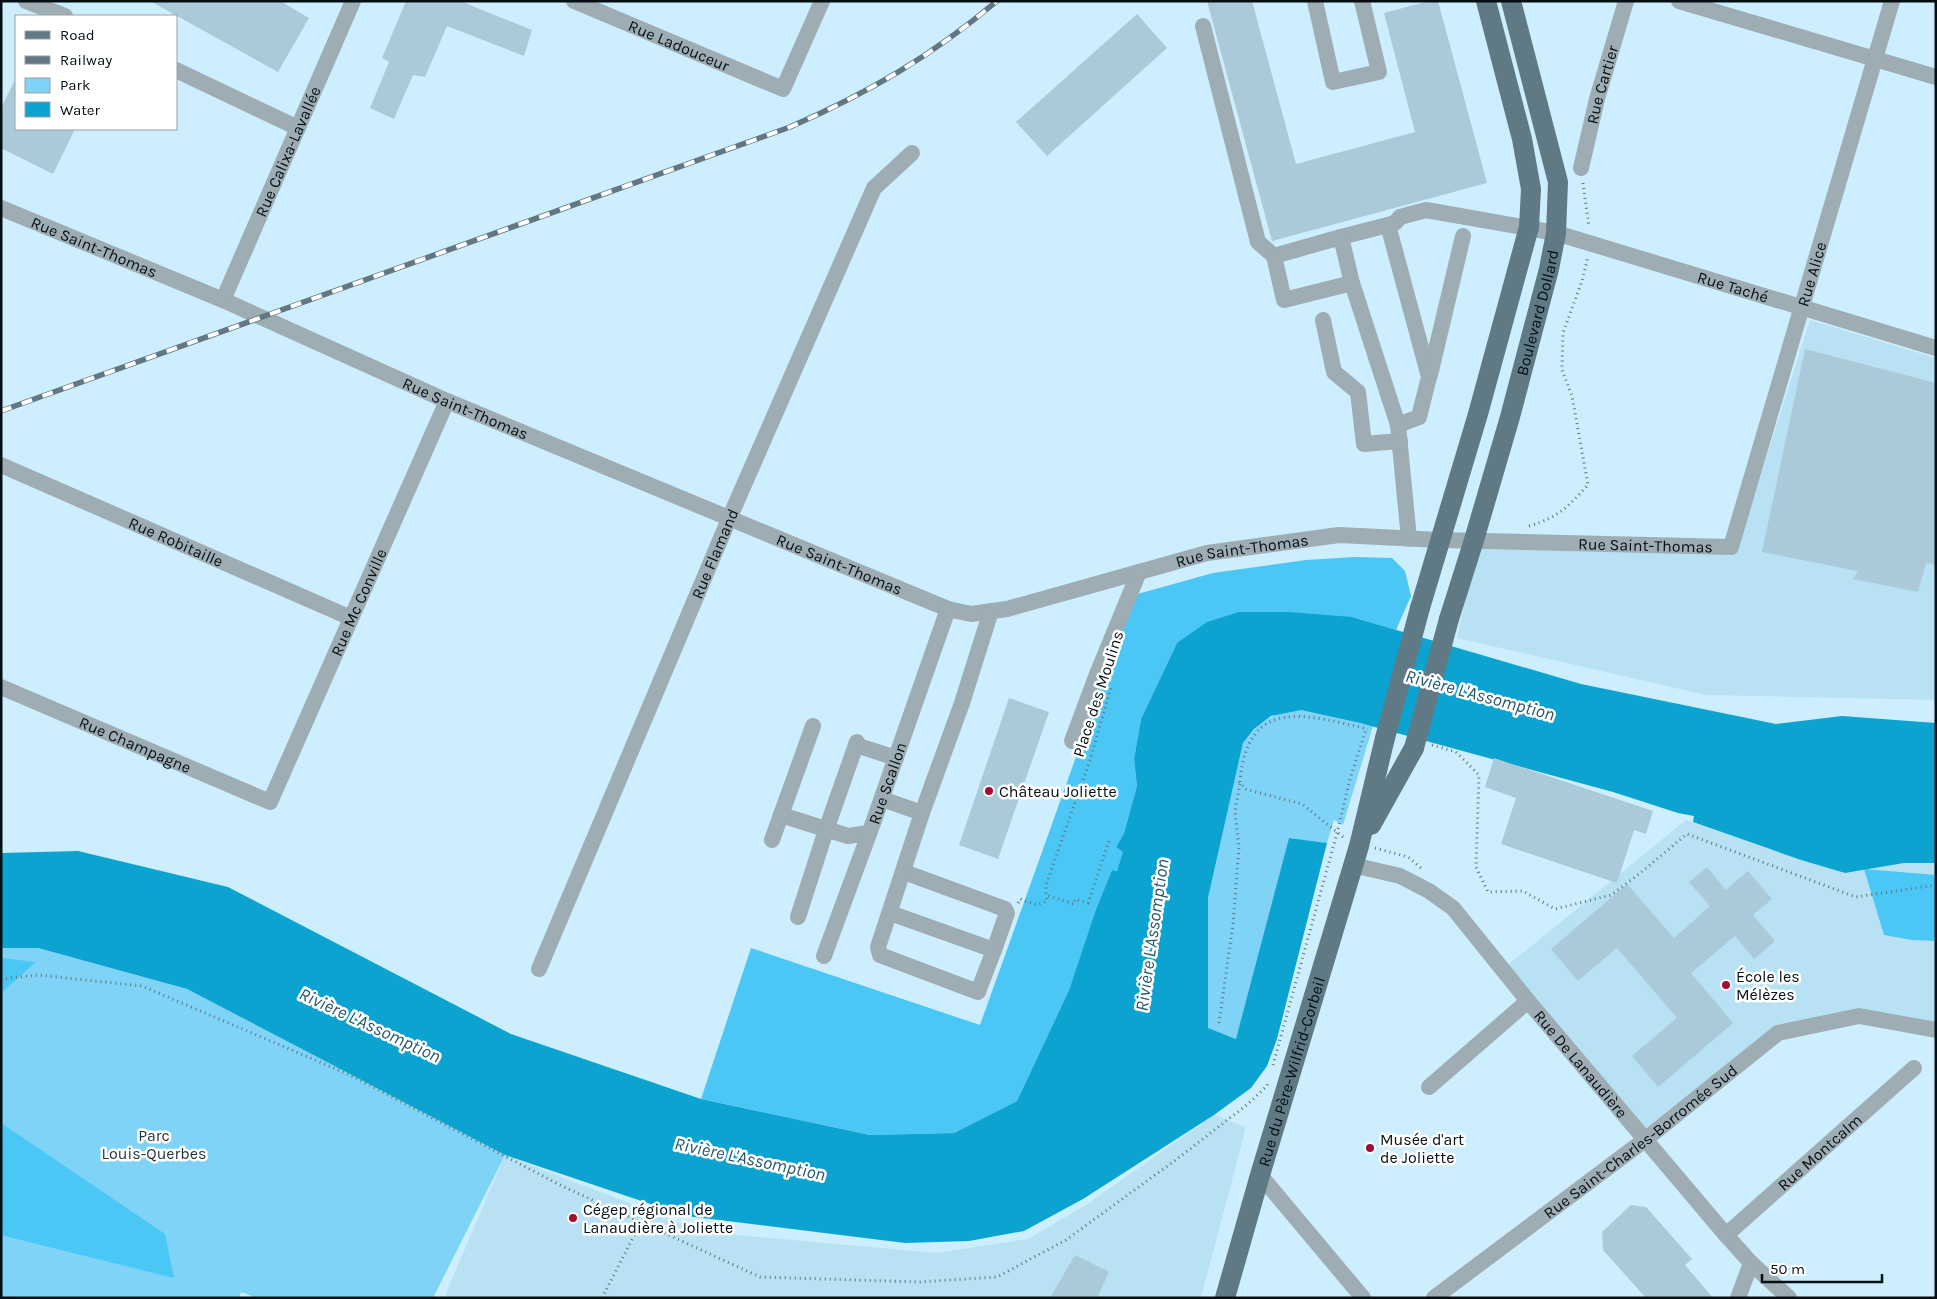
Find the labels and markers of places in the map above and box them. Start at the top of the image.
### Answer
place label: Château Joliette [999,782,1117,801]
marker: Château Joliette [983,785,995,797]
place label: École les Mélèzes [1736,967,1800,1004]
marker: École les Mélèzes [1720,979,1732,991]
place label: Musée d'art de Joliette [1380,1130,1464,1167]
marker: Musée d'art de Joliette [1364,1142,1376,1154]
place label: Cégep régional de Lanaudière à Joliette [583,1200,733,1237]
marker: Cégep régional de Lanaudière à Joliette [567,1212,579,1224]

